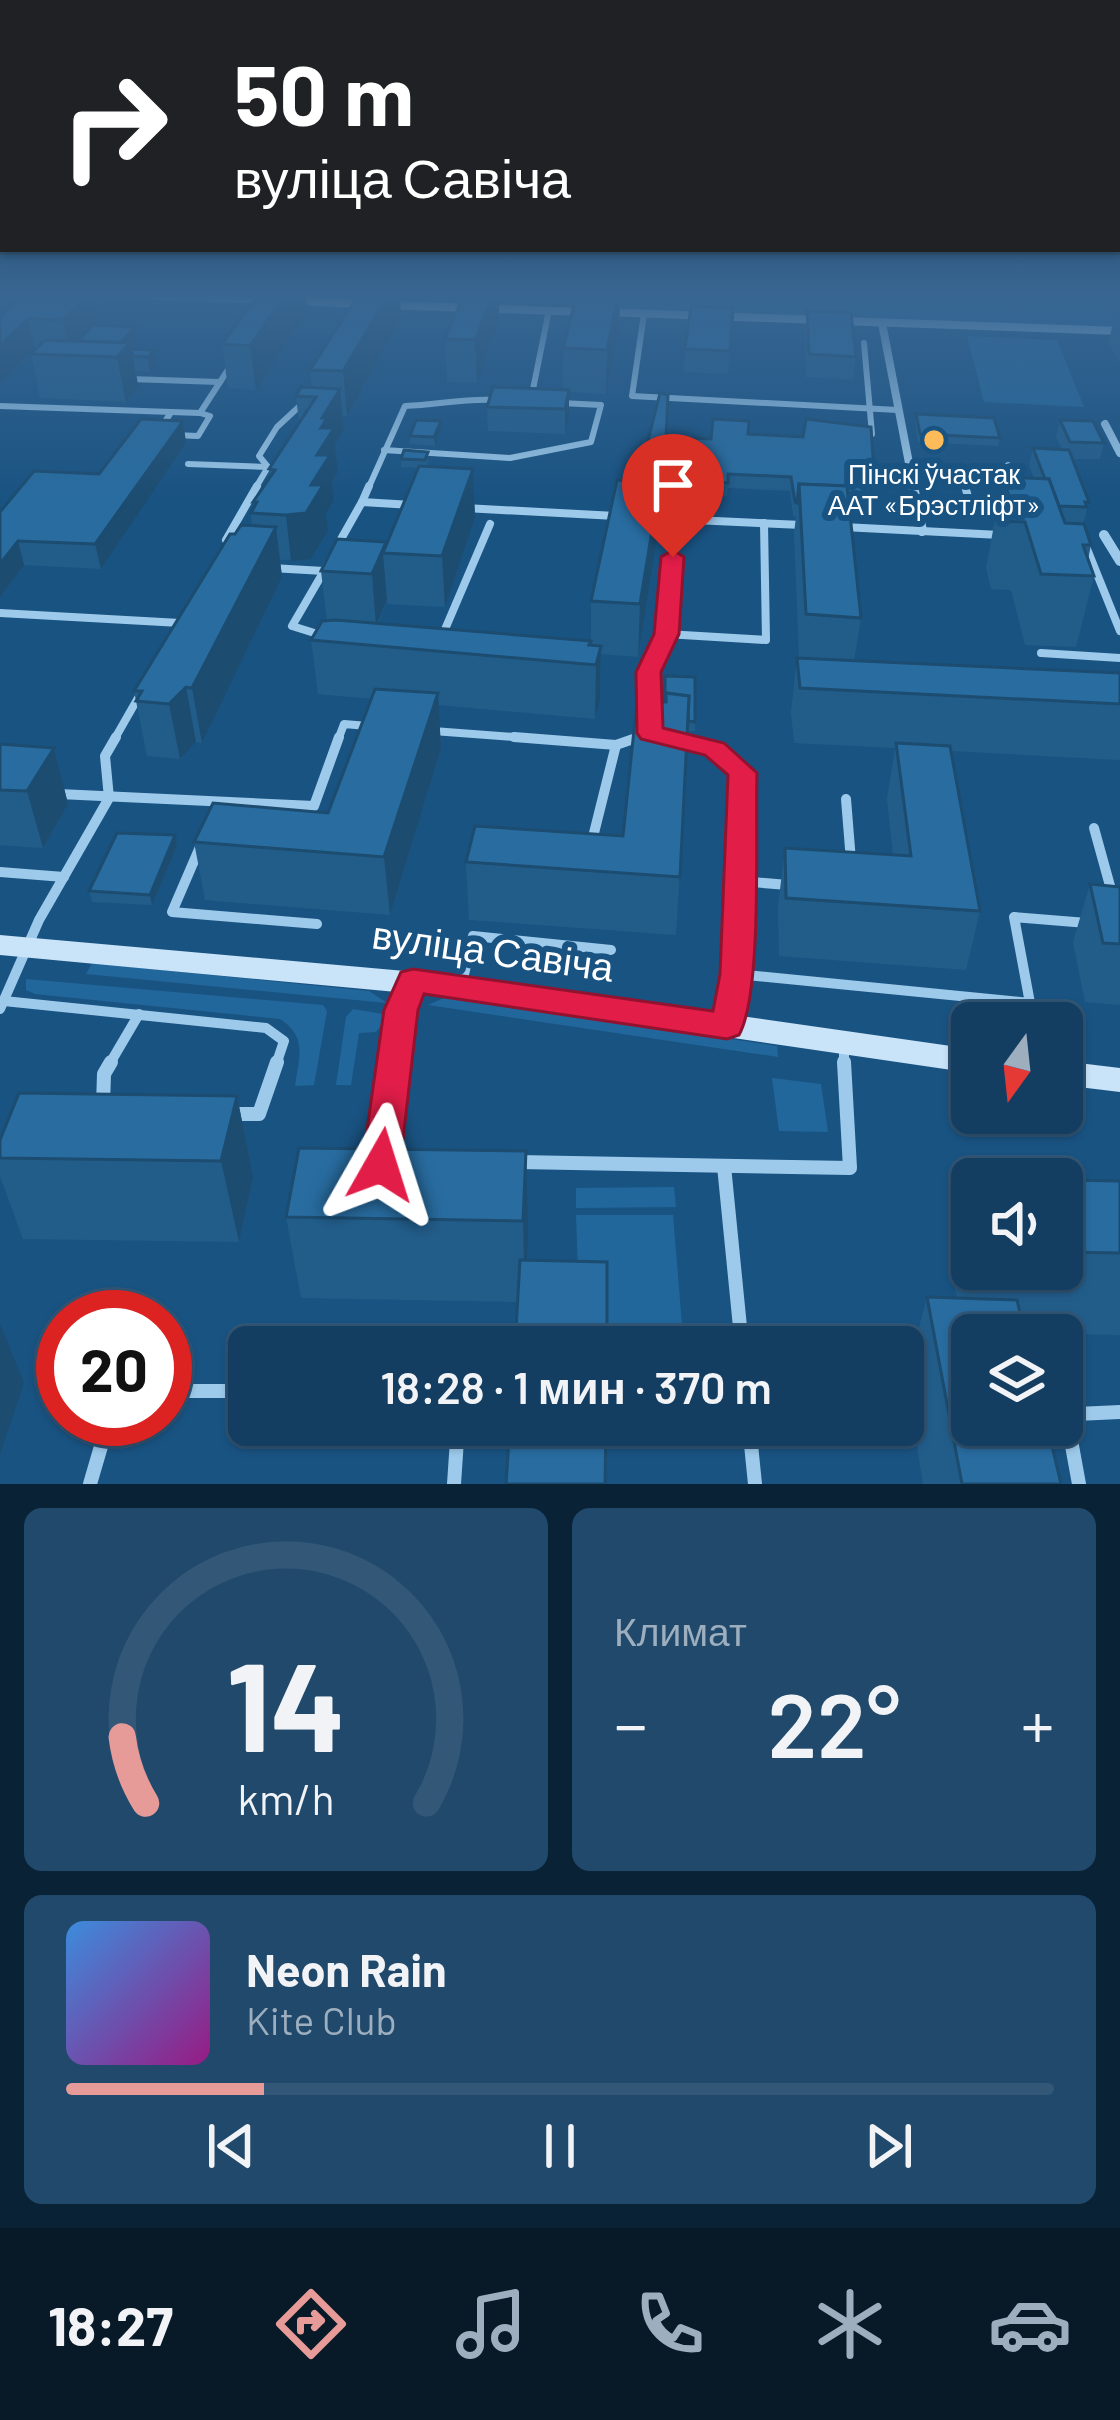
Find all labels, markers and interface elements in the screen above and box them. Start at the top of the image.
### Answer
text: 50 m [234,42,414,143]
icon: right [36,48,192,204]
text: вуліца Савіча [234,144,571,209]
marker: Пінскі ўчастак ААТ «Брэстліфт» [921,427,947,453]
pin [622,434,724,557]
icon: arrive [640,452,706,518]
place label: Пінскі ўчастак ААТ «Брэстліфт» [828,457,1040,521]
street label: вуліца Савіча [369,909,617,990]
north arrow [951,1002,1083,1134]
map controls [951,1002,1083,1446]
position arrow [318,1102,444,1228]
button: sound [951,1158,1083,1290]
speed limit sign: 20 [36,1290,192,1446]
button: layers [951,1314,1083,1446]
text: 18:28 · 1 мин · 370 m [380,1359,772,1413]
text: Климат [614,1607,747,1654]
text: 14 [226,1627,346,1777]
text: 22° [767,1668,901,1776]
text: − [614,1683,647,1762]
text: + [1021,1683,1054,1762]
text: km/h [237,1771,335,1823]
text: Neon Rain [246,1942,447,1996]
text: Kite Club [246,1996,397,2043]
icon: previous [198,2113,264,2179]
icon: pause [527,2113,593,2179]
icon: next [856,2113,922,2179]
icon: directions [269,2282,353,2366]
icon: music [449,2282,533,2366]
icon: phone [628,2282,712,2366]
icon: climate [808,2282,892,2366]
icon: car [988,2282,1072,2366]
text: 18:27 [48,2292,173,2357]

